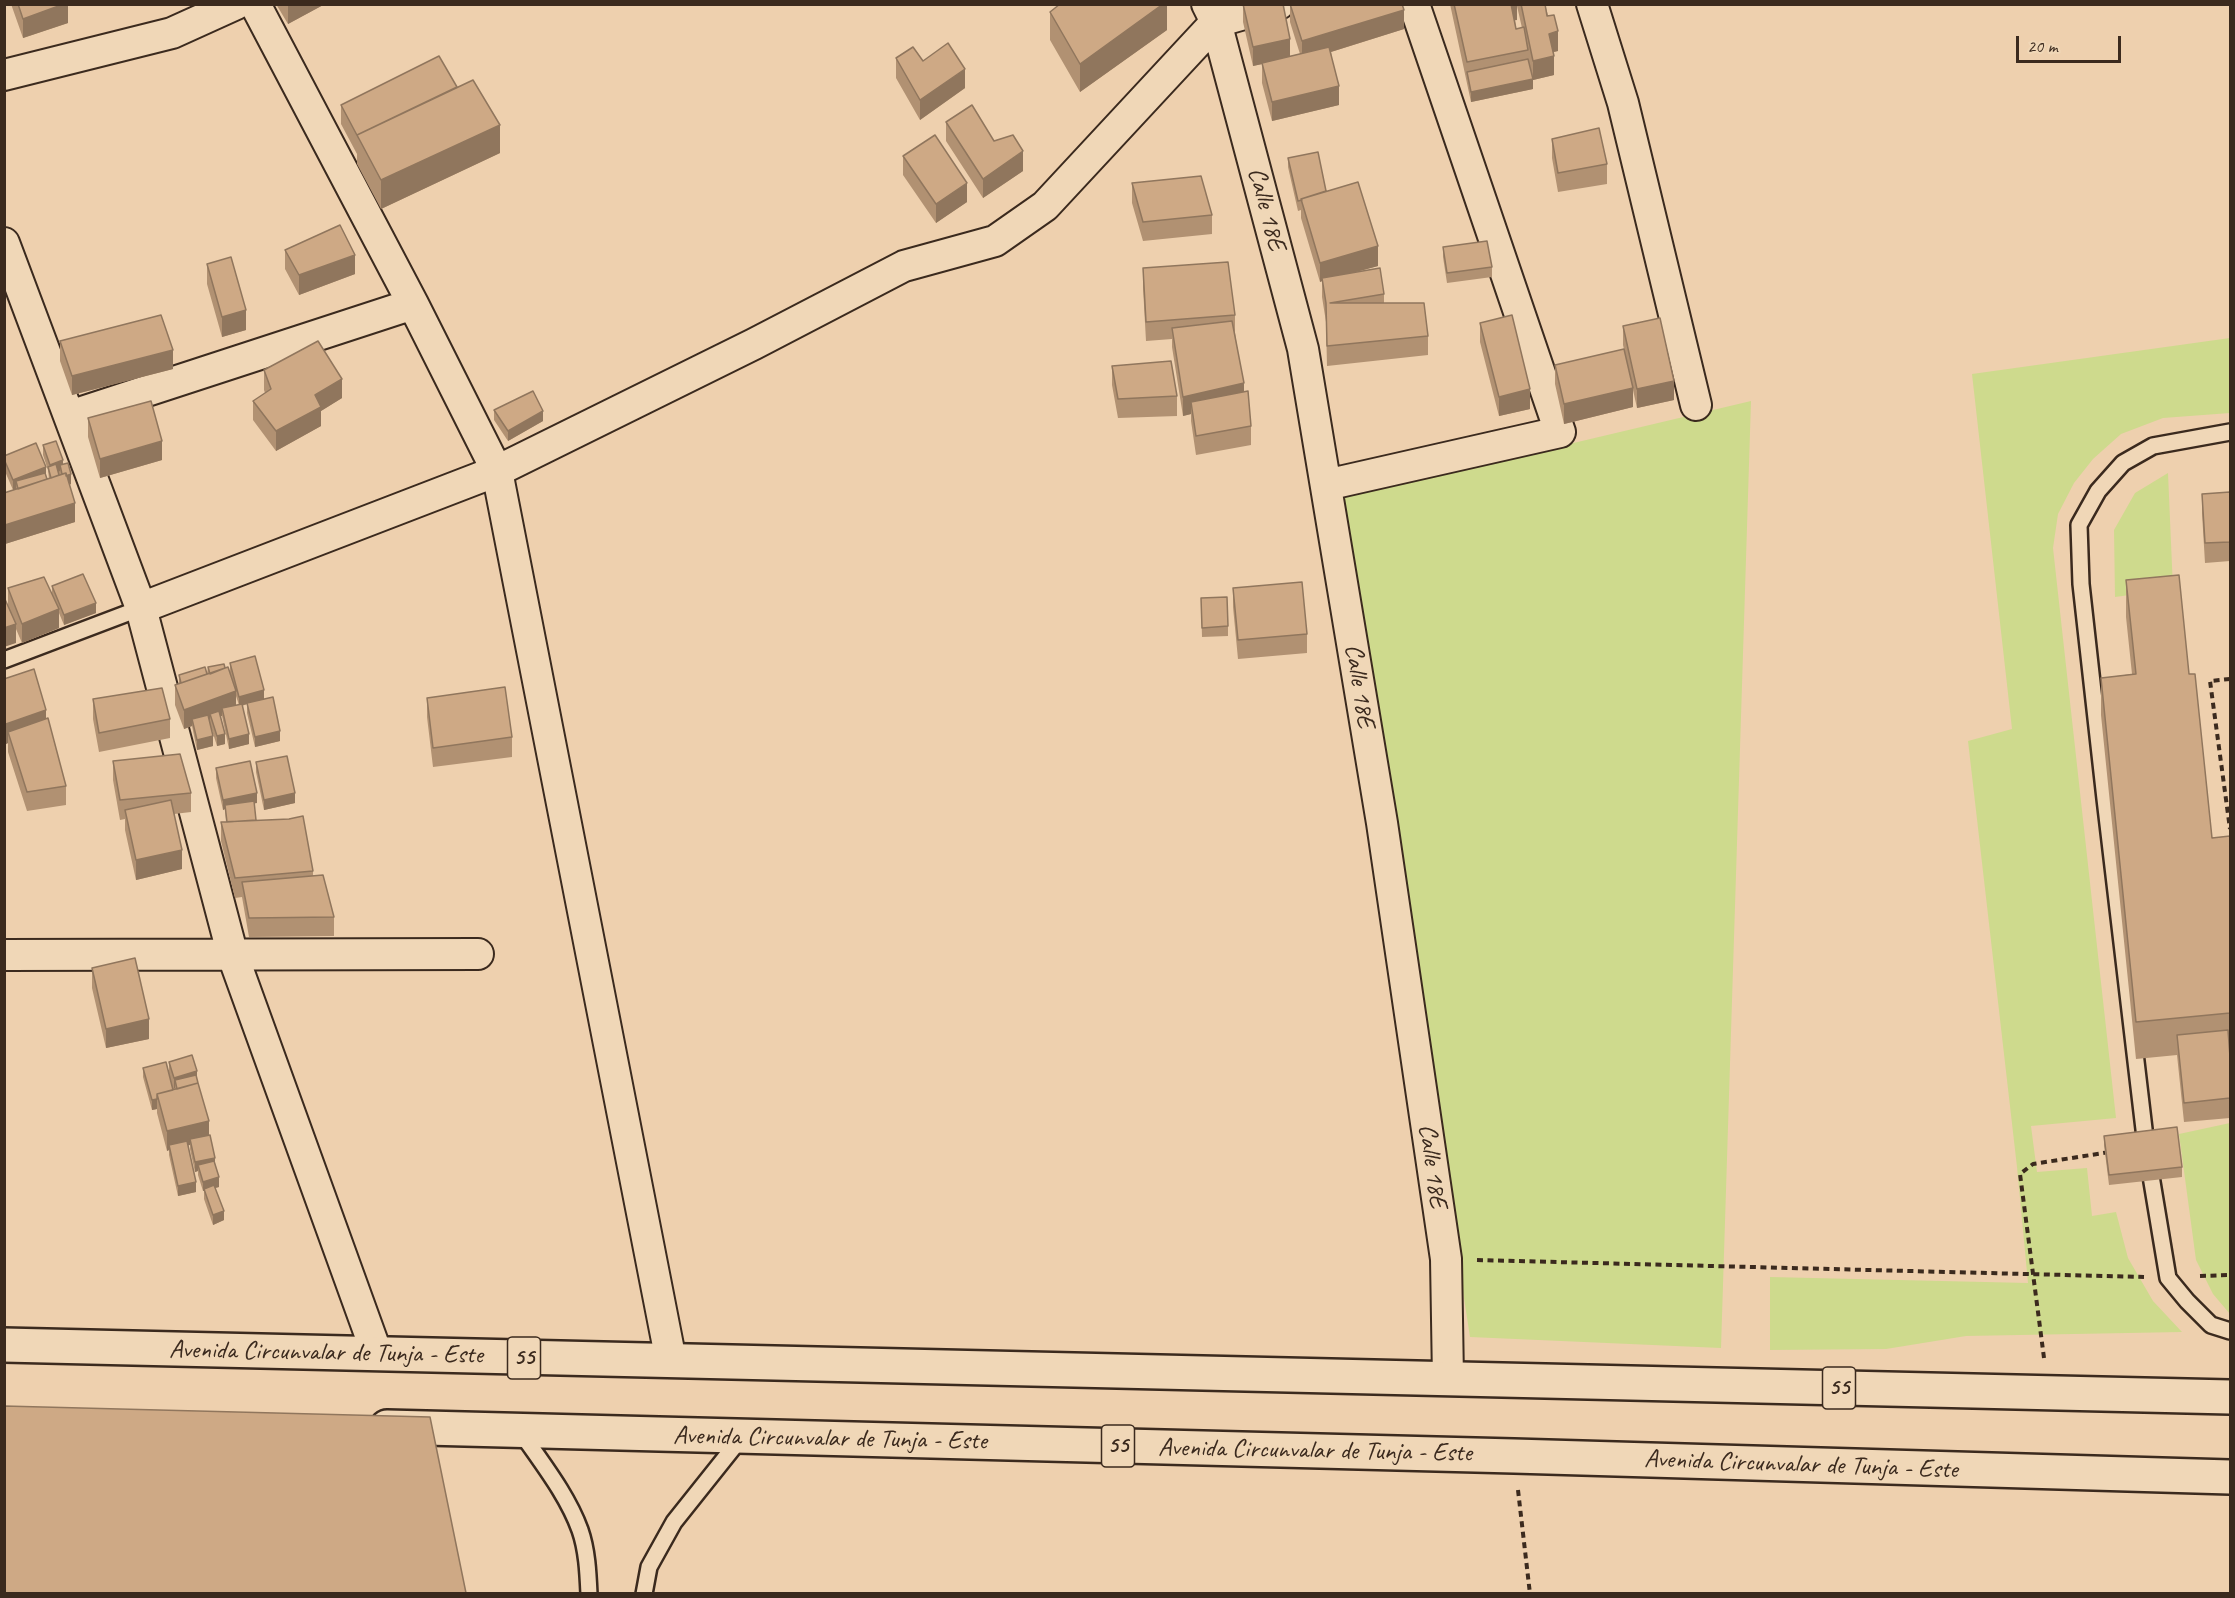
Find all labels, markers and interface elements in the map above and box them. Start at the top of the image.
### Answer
scale bar [2019,24,2124,62]
text: 20 m [2027,35,2058,57]
street label: Calle 18E [1240,164,1292,254]
street label: Calle 18E [1337,642,1381,730]
street label: Calle 18E [1411,1122,1453,1210]
street label: Avenida Circunvalar de Tunja - Este [169,1335,483,1371]
road number: 55 [508,1337,540,1379]
road number: 55 [1822,1367,1856,1409]
street label: Avenida Circunvalar de Tunja - Este [673,1421,987,1457]
road number: 55 [1102,1425,1134,1467]
street label: Avenida Circunvalar de Tunja - Este [1158,1433,1472,1469]
street label: Avenida Circunvalar de Tunja - Este [1644,1444,1958,1486]

